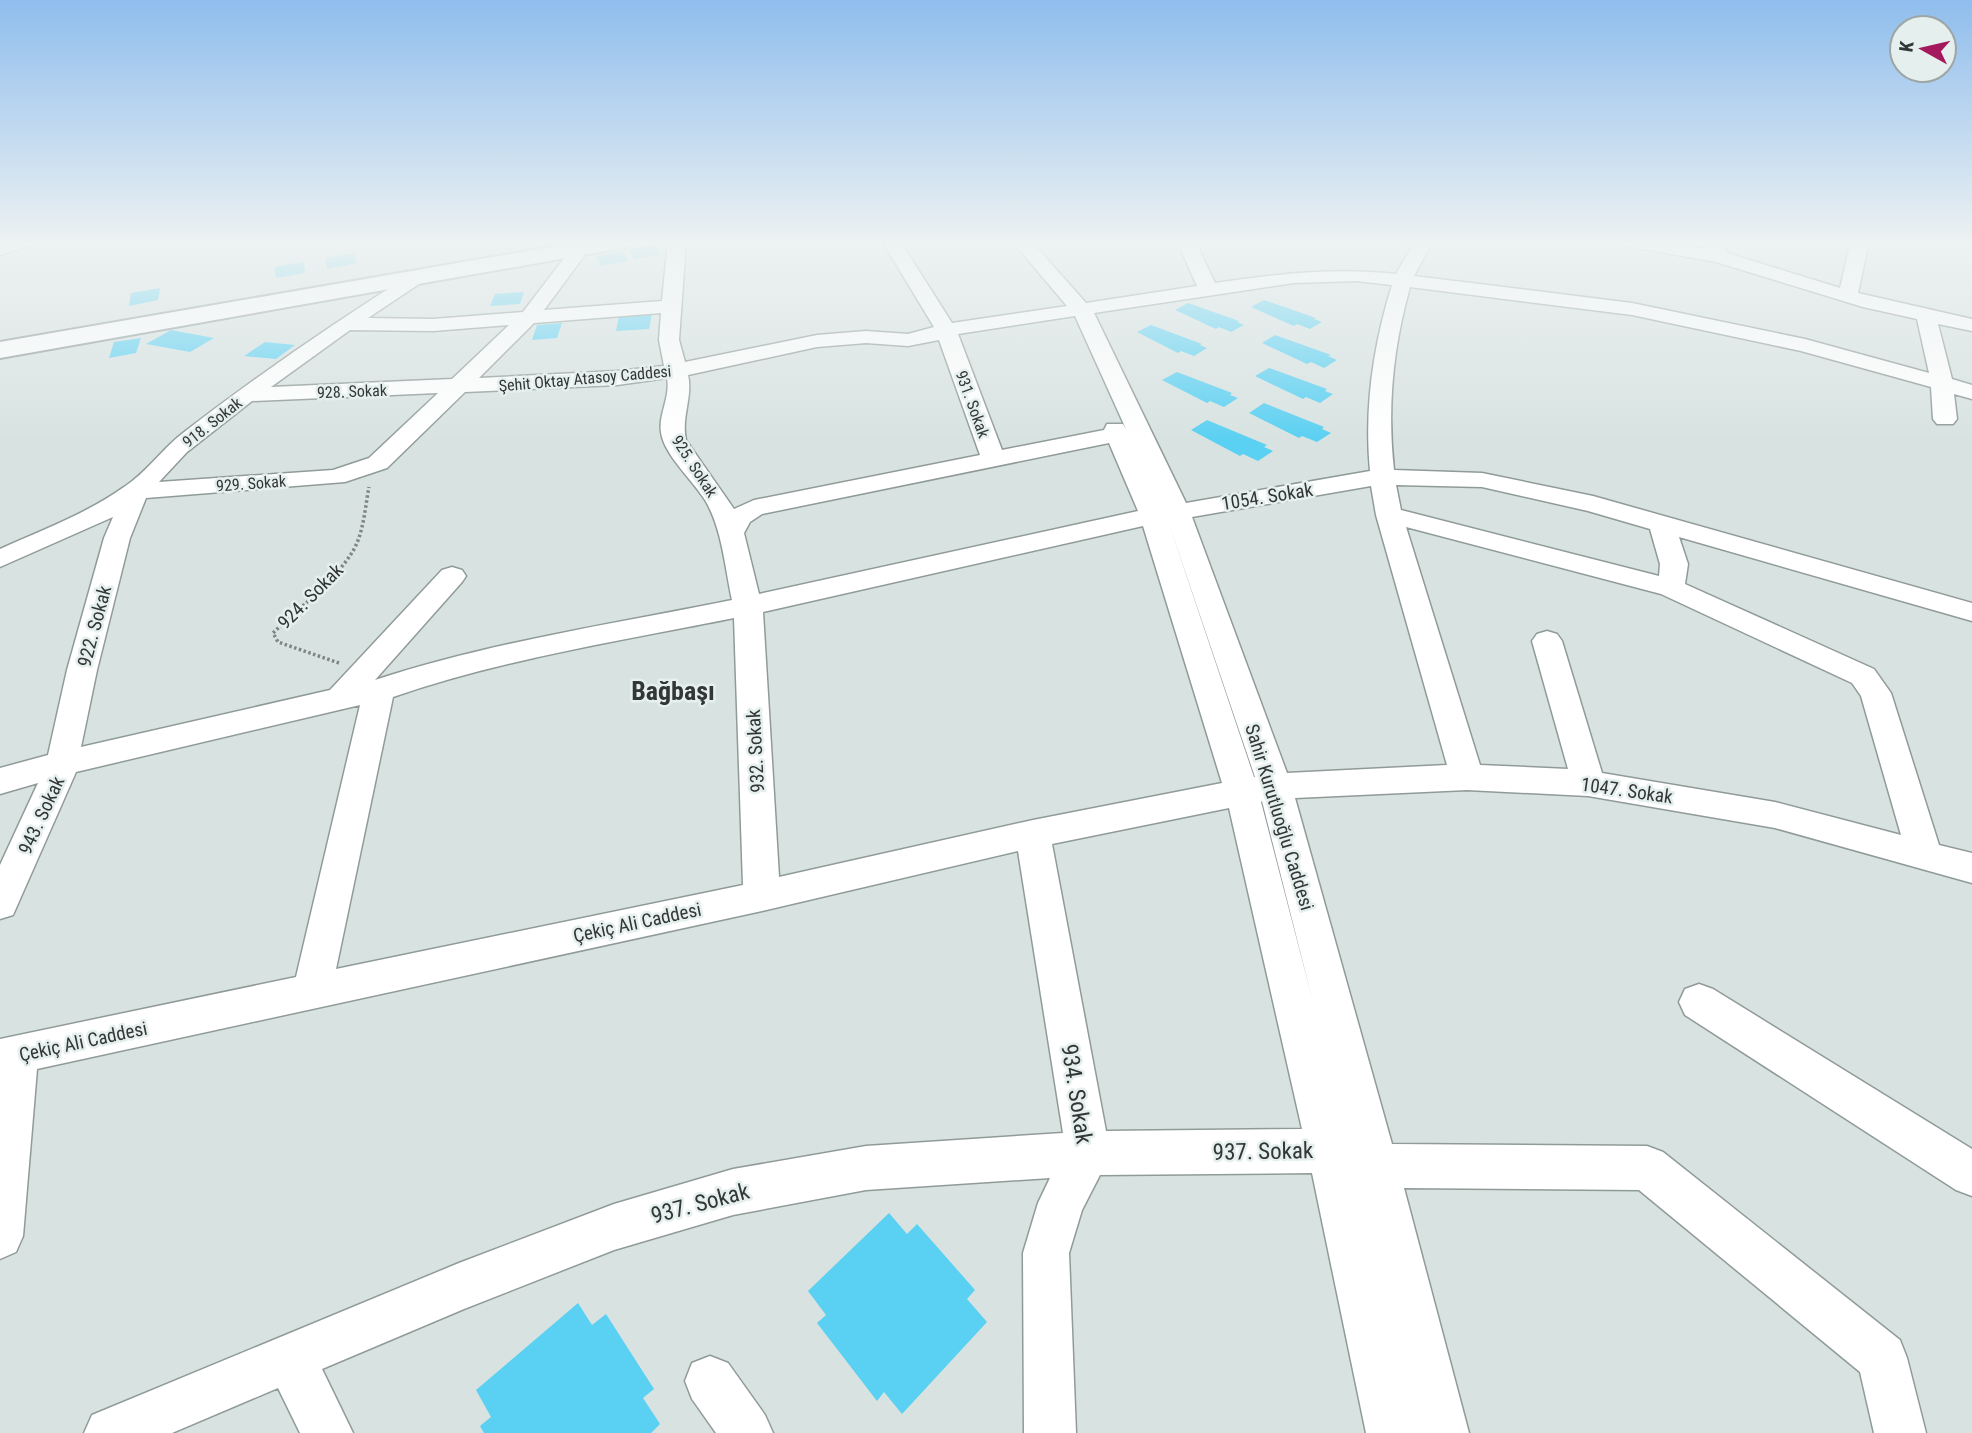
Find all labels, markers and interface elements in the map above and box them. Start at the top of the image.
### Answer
north arrow [1888,14,1958,84]
text: K [1895,39,1919,54]
street label: Şehit Oktay Atasoy Caddesi [498,361,672,396]
street label: 931. Sokak [952,368,994,441]
street label: 928. Sokak [317,381,388,402]
street label: 918. Sokak [179,393,246,451]
street label: 925. Sokak [668,432,722,501]
street label: 929. Sokak [215,472,287,495]
street label: 1054. Sokak [1220,478,1315,515]
street label: 924. Sokak [273,559,348,634]
street label: 922. Sokak [73,583,116,669]
district label: Bağbaşı [631,676,715,706]
street label: 932. Sokak [742,708,769,793]
street label: Sahir Kurutluoğlu Caddesi [1240,721,1319,913]
street label: 943. Sokak [13,772,70,858]
street label: 1047. Sokak [1580,773,1675,808]
street label: Çekiç Ali Caddesi [571,898,703,947]
street label: Çekiç Ali Caddesi [17,1017,149,1066]
street label: 934. Sokak [1055,1042,1098,1147]
street label: 937. Sokak [1212,1137,1314,1166]
street label: 937. Sokak [648,1177,753,1230]

